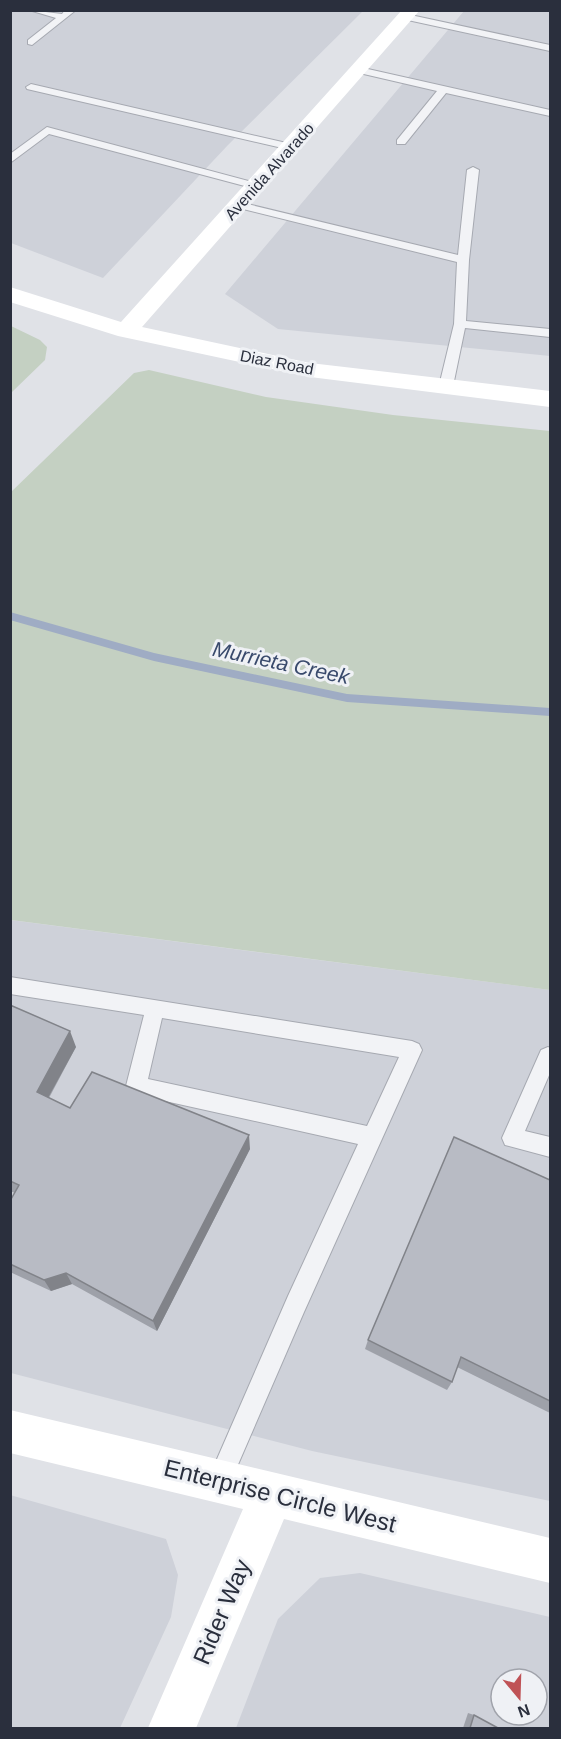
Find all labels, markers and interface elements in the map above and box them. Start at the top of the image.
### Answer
street label: Avenida Alvarado [221,119,317,223]
street label: Diaz Road [239,347,315,378]
water label: Murrieta Creek [211,637,353,689]
street label: Enterprise Circle West [161,1454,399,1538]
street label: Rider Way [187,1555,256,1668]
north arrow [489,1667,549,1727]
text: N [515,1701,532,1721]

